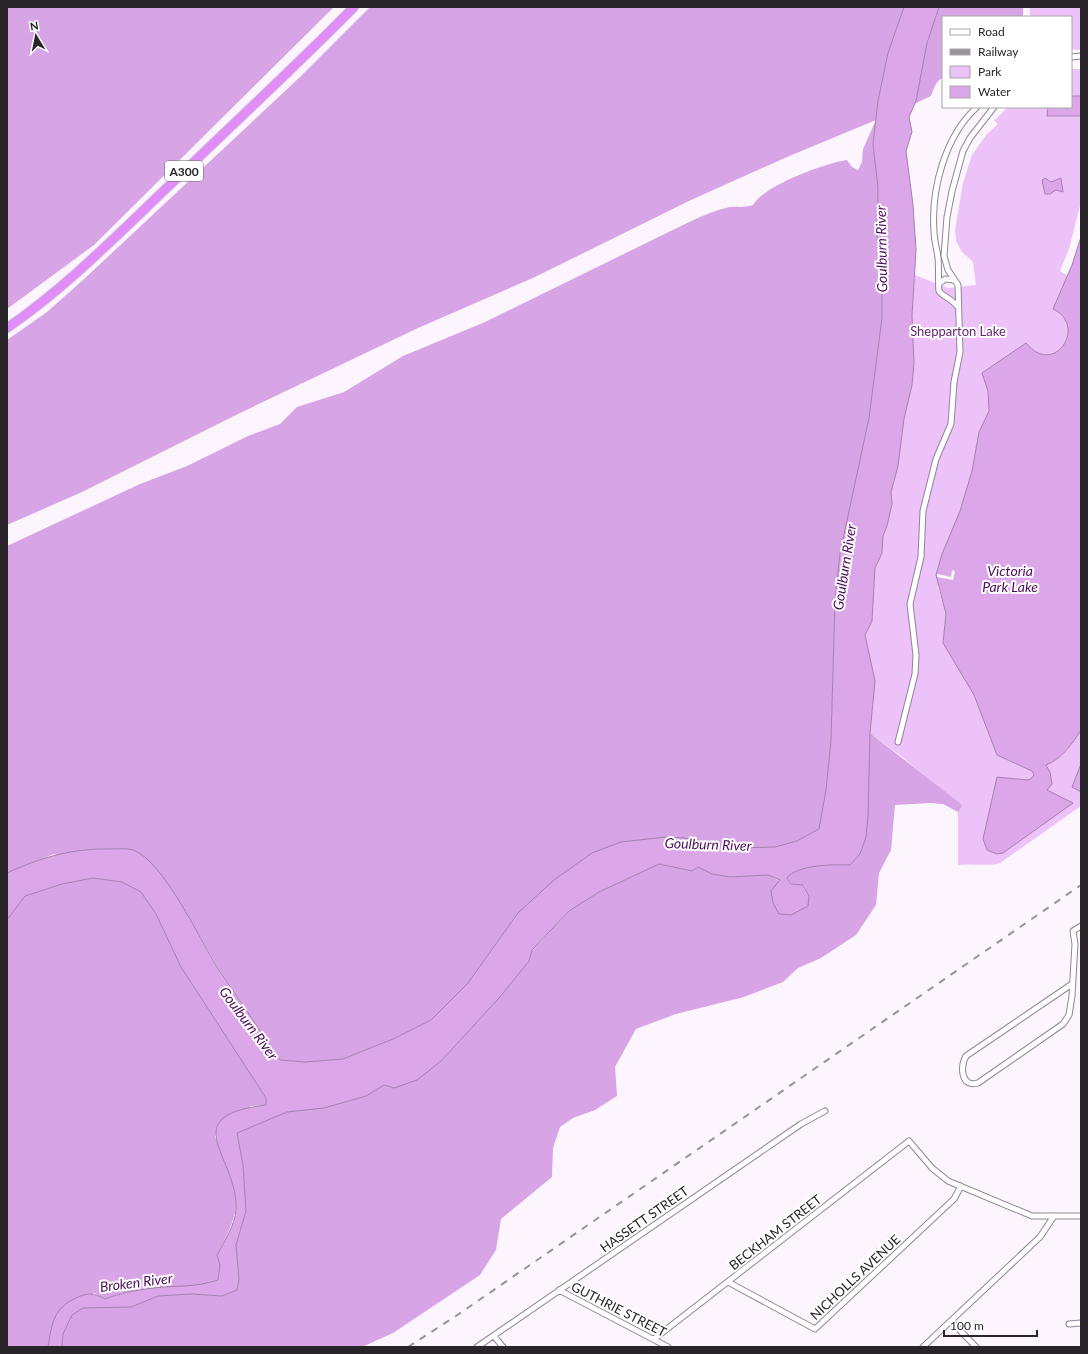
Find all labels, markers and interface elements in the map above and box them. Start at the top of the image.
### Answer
north arrow [16,16,56,56]
legend [942,16,1072,108]
text: N [29,19,39,33]
text: Road [978,24,1005,39]
text: Railway [978,44,1019,59]
text: Park [978,64,1002,79]
text: Water [978,84,1011,99]
road number: A300 [165,161,203,181]
water label: Goulburn River [872,205,890,293]
park label: Shepparton Lake [910,323,1006,339]
water label: Goulburn River [829,523,859,611]
water label: Victoria Park Lake [982,562,1038,595]
water label: Goulburn River [664,834,752,854]
water label: Goulburn River [216,983,282,1063]
street label: HASSETT STREET [597,1182,692,1255]
street label: BECKHAM STREET [726,1191,825,1273]
street label: NICHOLLS AVENUE [807,1231,903,1323]
water label: Broken River [99,1269,173,1295]
street label: GUTHRIE STREET [569,1278,670,1340]
scale bar [944,1312,1037,1338]
text: 100 m [950,1318,984,1333]

